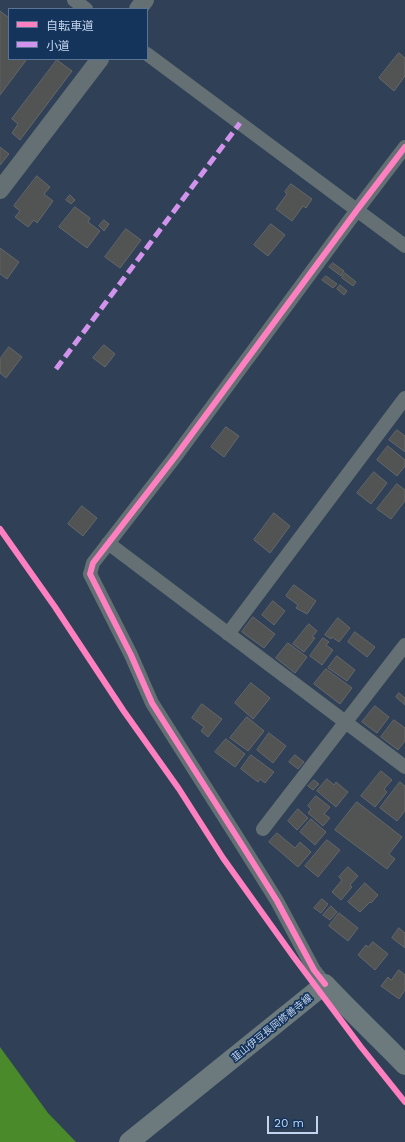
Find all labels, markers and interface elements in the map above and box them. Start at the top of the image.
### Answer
legend [8,8,148,60]
text: 自転車道 [46,19,94,33]
text: 小道 [46,39,70,53]
street label: 韮山伊豆長岡修善寺線 [229,992,315,1064]
scale bar [269,1108,320,1134]
text: 20 m [274,1116,304,1130]

